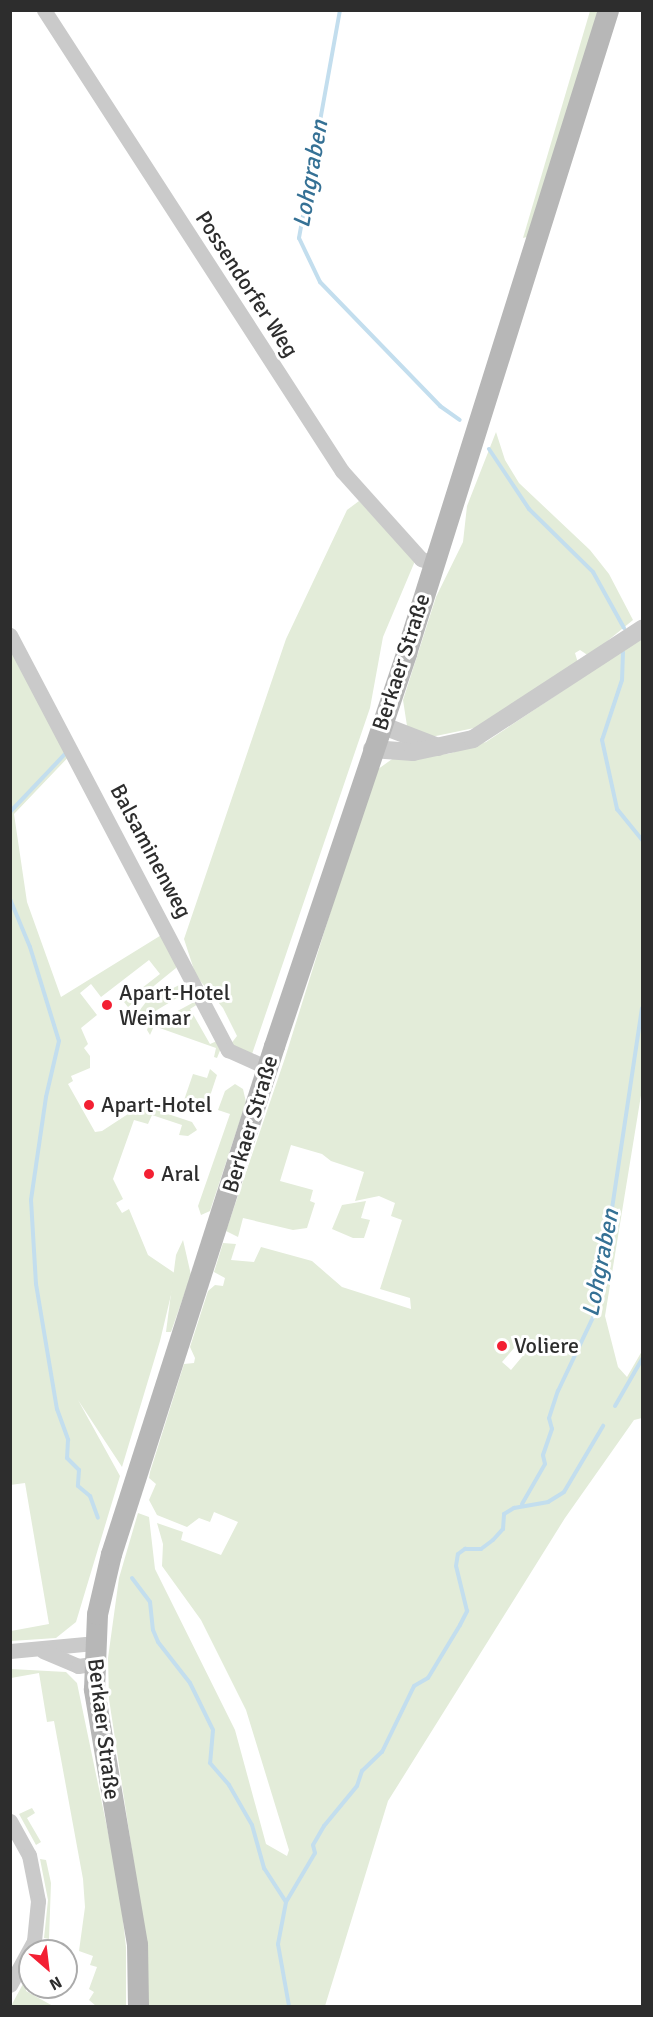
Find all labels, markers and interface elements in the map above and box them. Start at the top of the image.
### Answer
water label: Lohgraben [287,118,335,230]
street label: Possendorfer Weg [190,206,304,362]
street label: Berkaer Straße [366,590,436,734]
street label: Balsaminenweg [105,779,197,923]
place label: Apart-Hotel Weimar [119,979,230,1030]
marker: Apart-Hotel Weimar [100,998,114,1012]
street label: Berkaer Straße [217,1052,283,1196]
place label: Apart-Hotel [101,1092,212,1118]
marker: Apart-Hotel [82,1098,96,1112]
place label: Aral [161,1161,200,1187]
marker: Aral [142,1167,156,1181]
water label: Lohgraben [576,1207,626,1319]
place label: Voliere [514,1333,579,1359]
marker: Voliere [495,1339,509,1353]
street label: Berkaer Straße [82,1657,126,1801]
north arrow [18,1939,78,1999]
text: N [46,1972,65,1995]

